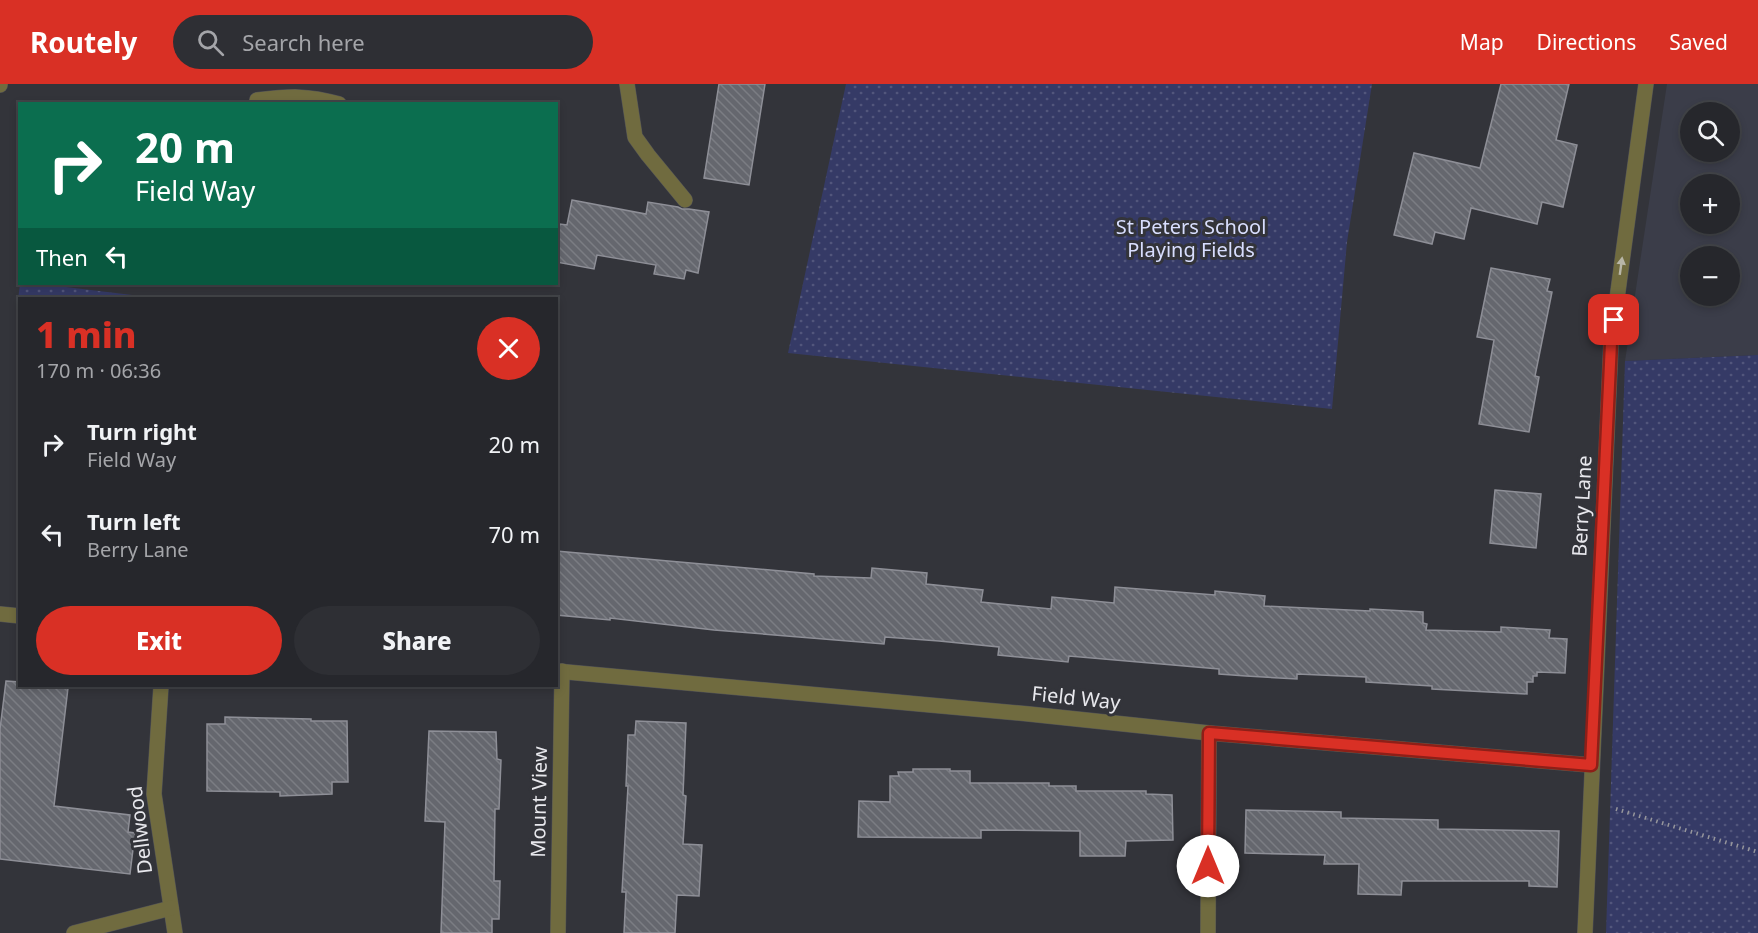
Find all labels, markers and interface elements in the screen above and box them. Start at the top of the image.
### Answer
search box [173,15,593,69]
text: Routely [30,23,137,61]
icon: search [194,26,227,59]
text: Search here [242,27,365,57]
text: Map [1460,28,1504,56]
text: Directions [1537,28,1636,56]
text: Saved [1669,28,1728,56]
map controls [1680,102,1740,306]
button: search [1680,102,1740,162]
text: 20 m [135,118,235,175]
icon: right [36,126,114,204]
text: Field Way [135,172,255,209]
button: + [1680,174,1740,234]
park label: St Peters School Playing Fields [1116,213,1266,263]
icon: left [100,240,133,273]
text: Then [36,242,88,272]
button: − [1680,246,1740,306]
one-way arrow [1616,257,1626,276]
pin [1588,294,1639,345]
icon: arrive [1597,303,1630,336]
text: 1 min [36,310,137,359]
button: close [477,317,540,380]
text: 170 m · 06:36 [36,357,161,384]
text: Turn right [87,416,197,446]
icon: right [36,428,69,461]
text: 20 m [489,429,540,459]
text: Field Way [87,446,176,473]
street label: Berry Lane [1565,455,1598,557]
text: Turn left [87,506,181,536]
icon: left [36,518,69,551]
text: 70 m [489,519,540,549]
text: Berry Lane [87,536,189,563]
button: Exit [36,606,282,675]
button: Share [294,606,540,675]
street label: Field Way [1030,679,1123,716]
street label: Mount View [524,746,553,858]
street label: Dellwood [121,785,158,876]
position arrow [1176,834,1240,898]

